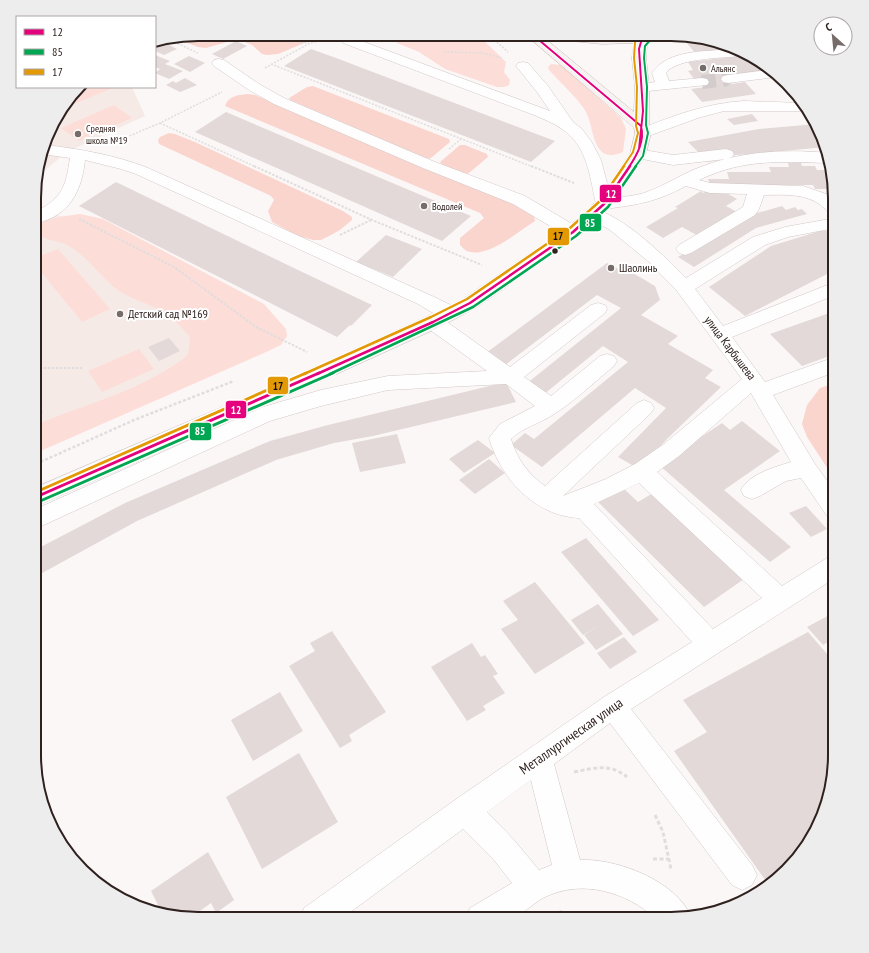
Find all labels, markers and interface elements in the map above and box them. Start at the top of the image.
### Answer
legend [16,16,156,88]
north arrow [813,16,853,56]
text: С [823,20,834,34]
text: 12 [52,24,63,39]
text: 85 [52,44,63,59]
place label: Альянс [711,62,736,75]
marker: Альянс [698,63,708,73]
text: 17 [52,64,63,79]
place label: Средняя школа №19 [86,122,128,147]
marker: Средняя школа №19 [73,129,83,139]
line badge: 12 [599,184,622,203]
text: 12 [606,187,616,201]
place label: Водолей [432,200,462,213]
marker: Водолей [419,201,429,211]
line badge: 85 [579,213,602,232]
text: 85 [585,216,595,230]
line badge: 17 [547,227,570,246]
text: 17 [553,229,563,243]
unlabelled marker [550,246,560,256]
place label: Шаолинь [619,260,658,275]
marker: Шаолинь [606,263,616,273]
place label: Детский сад №169 [128,306,208,321]
marker: Детский сад №169 [115,309,125,319]
street label: улица Карбышева [701,313,760,383]
line badge: 17 [267,376,289,395]
text: 17 [273,379,283,393]
line badge: 12 [225,400,247,419]
text: 12 [231,403,241,417]
line badge: 85 [189,422,212,441]
text: 85 [195,424,205,438]
street label: Металлургическая улица [516,694,626,778]

